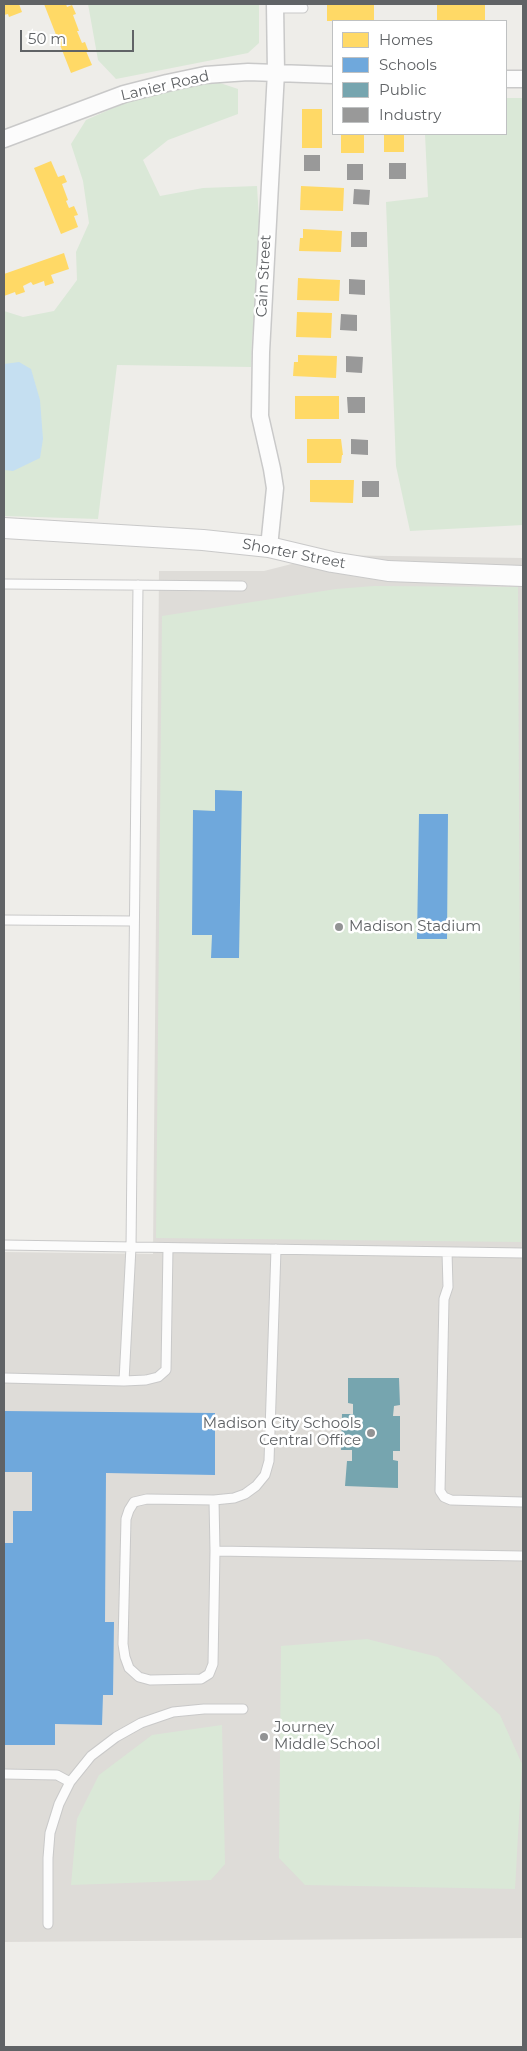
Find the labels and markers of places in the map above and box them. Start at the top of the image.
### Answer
place label: Madison Stadium [349,918,481,936]
marker: Madison Stadium [333,921,345,933]
place label: Madison City Schools Central Office [203,1415,361,1450]
marker: Madison City Schools Central Office [365,1427,377,1439]
place label: Journey Middle School [274,1719,380,1754]
marker: Journey Middle School [258,1731,270,1743]

